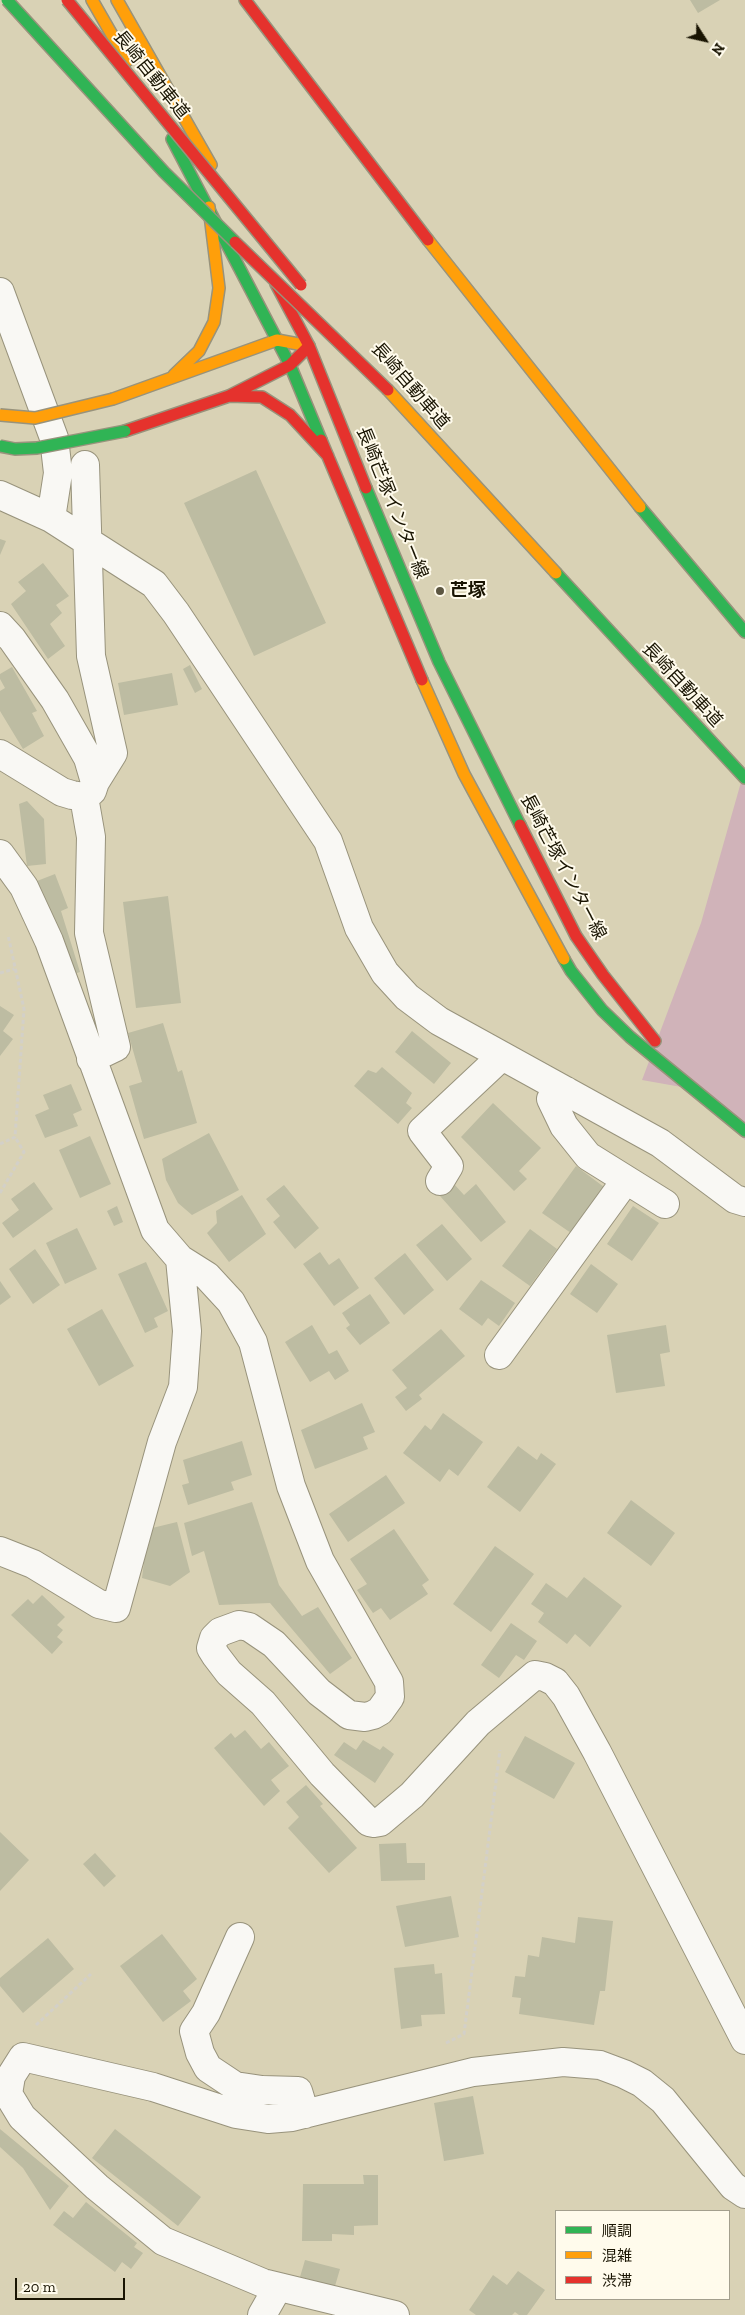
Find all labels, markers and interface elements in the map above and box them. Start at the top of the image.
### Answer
north arrow [680,15,730,65]
street label: 長崎自動車道 [109,26,193,124]
text: N [708,40,728,58]
street label: 長崎自動車道 [366,338,454,434]
street label: 長崎芒塚インター線 [352,424,432,582]
place label: 芒塚 [450,580,486,602]
marker: 芒塚 [434,585,446,597]
street label: 長崎自動車道 [637,638,727,732]
street label: 長崎芒塚インター線 [515,790,611,944]
legend [555,2210,730,2300]
text: 順調 [602,2222,632,2240]
text: 混雑 [602,2247,632,2265]
scale bar [18,2268,128,2300]
text: 渋滞 [602,2272,632,2290]
text: 20 m [23,2278,56,2296]

